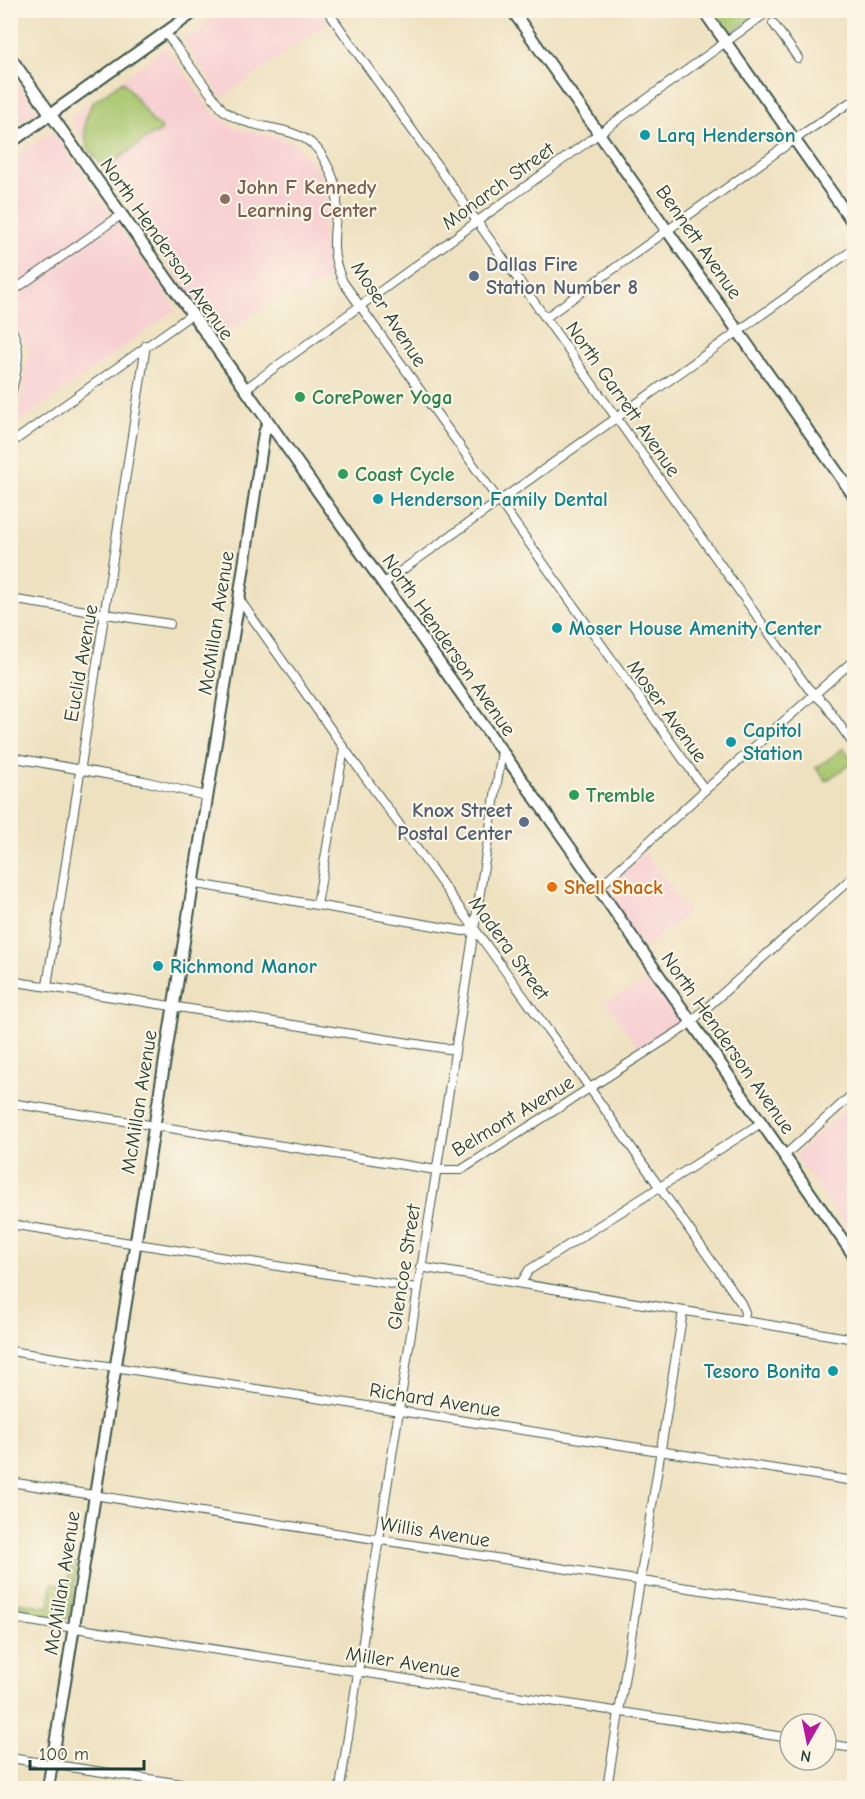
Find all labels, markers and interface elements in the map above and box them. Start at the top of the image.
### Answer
place label: Larq Henderson [657,124,796,147]
marker: Larq Henderson [638,128,652,142]
street label: Monarch Street [437,137,560,234]
street label: North Henderson Avenue [96,154,238,344]
place label: John F Kennedy Learning Center [237,176,377,222]
street label: Bennett Avenue [651,181,747,303]
marker: John F Kennedy Learning Center [218,192,232,206]
place label: Dallas Fire Station Number 8 [486,253,638,299]
street label: Moser Avenue [346,257,432,371]
marker: Dallas Fire Station Number 8 [467,269,481,283]
street label: North Garrett Avenue [561,317,685,481]
place label: CorePower Yoga [312,386,452,409]
marker: CorePower Yoga [293,390,307,404]
place label: Coast Cycle [355,463,455,486]
marker: Coast Cycle [336,467,350,481]
place label: Henderson Family Dental [390,488,608,511]
marker: Henderson Family Dental [371,492,385,506]
street label: McMillan Avenue [193,549,239,697]
street label: North Henderson Avenue [378,550,520,740]
street label: Euclid Avenue [59,602,103,724]
place label: Moser House Amenity Center [569,617,821,640]
marker: Moser House Amenity Center [550,621,564,635]
street label: Moser Avenue [622,655,712,767]
place label: Capitol Station [743,719,803,765]
marker: Capitol Station [724,735,738,749]
place label: Tremble [586,784,655,807]
marker: Tremble [567,788,581,802]
place label: Knox Street Postal Center [397,799,512,845]
marker: Knox Street Postal Center [517,815,531,829]
place label: Shell Shack [564,876,663,899]
marker: Shell Shack [545,880,559,894]
street label: Madera Street [464,892,555,1005]
street label: North Henderson Avenue [657,948,799,1138]
place label: Richmond Manor [170,955,317,978]
marker: Richmond Manor [151,959,165,973]
street label: McMillan Avenue [116,1028,162,1176]
street label: Belmont Avenue [448,1071,578,1161]
street label: Glencoe Street [383,1201,425,1331]
place label: Tesoro Bonita [704,1360,821,1383]
marker: Tesoro Bonita [826,1364,840,1378]
street label: Richard Avenue [368,1378,502,1422]
street label: McMillan Avenue [39,1509,85,1657]
street label: Willis Avenue [378,1512,492,1552]
street label: Miller Avenue [344,1642,462,1682]
north arrow [778,1712,838,1772]
scale bar [30,1733,144,1771]
text: 100 m [39,1744,89,1765]
text: N [799,1746,812,1766]

